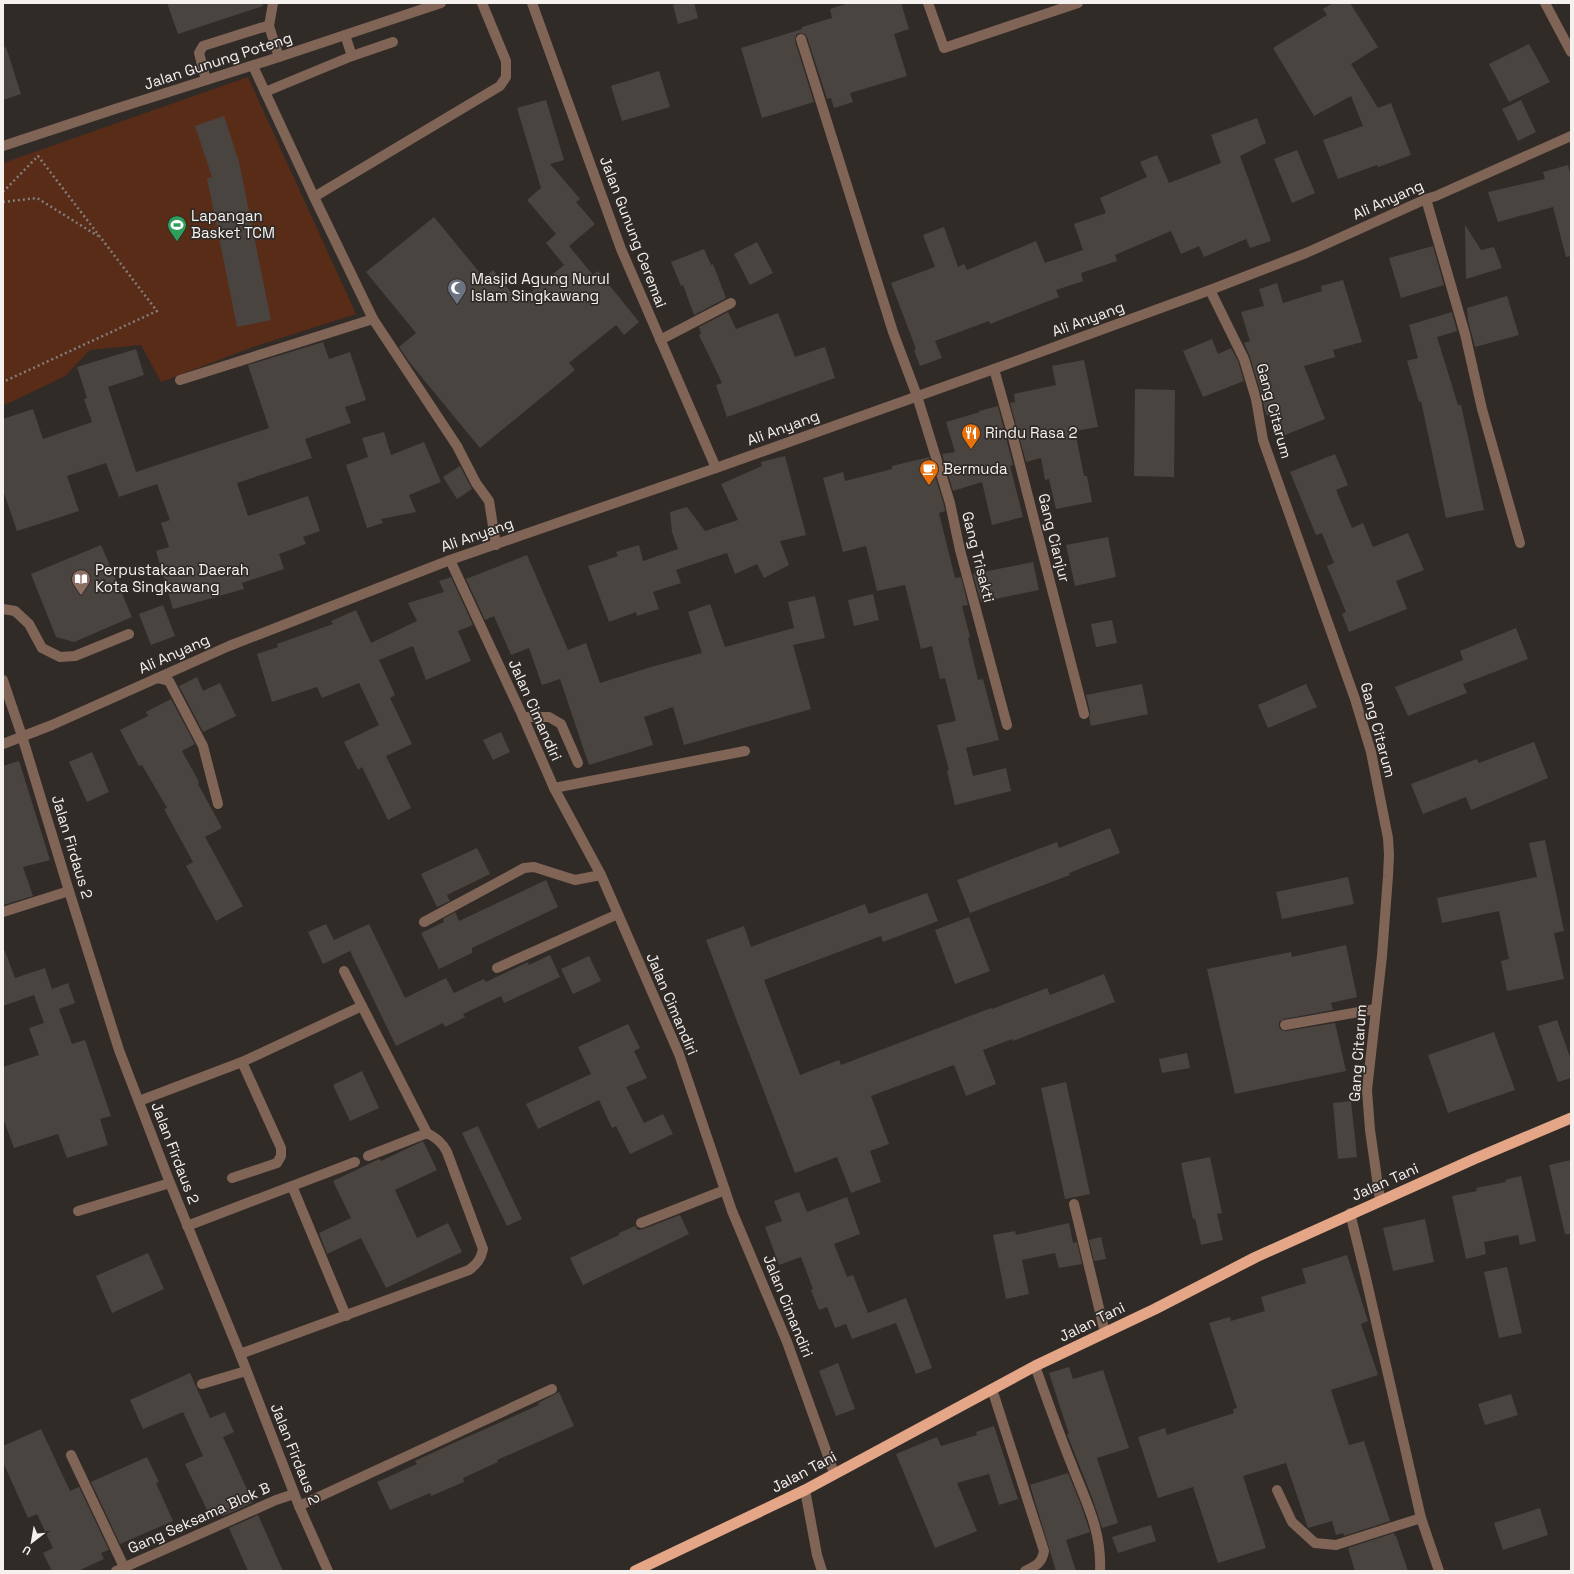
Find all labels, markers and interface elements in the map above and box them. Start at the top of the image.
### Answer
street label: Jalan Gunung Poteng [141,28,294,93]
street label: Jalan Gunung Ceremai [596,153,671,310]
street label: Ali Anyang [1349,175,1426,224]
place label: Lapangan Basket TCM [191,206,275,242]
sports icon: Lapangan Basket TCM [166,214,188,242]
place label: Masjid Agung Nurul Islam Singkawang [471,269,610,305]
mosque icon: Masjid Agung Nurul Islam Singkawang [446,277,468,305]
street label: Ali Anyang [1049,297,1127,340]
street label: Gang Citarum [1253,361,1296,461]
street label: Ali Anyang [744,406,822,449]
restaurant icon: Rindu Rasa 2 [960,422,982,450]
place label: Rindu Rasa 2 [985,423,1077,442]
cafe icon: Bermuda [918,458,940,486]
place label: Bermuda [943,459,1008,478]
street label: Gang Cianjur [1034,491,1075,585]
street label: Gang Trisakti [958,509,999,604]
street label: Ali Anyang [438,513,516,556]
place label: Perpustakaan Daerah Kota Singkawang [95,560,249,596]
library icon: Perpustakaan Daerah Kota Singkawang [70,568,92,596]
street label: Ali Anyang [135,629,212,678]
street label: Jalan Cimandiri [505,656,566,764]
street label: Gang Citarum [1357,680,1400,780]
street label: Jalan Firdaus 2 [48,793,97,901]
street label: Jalan Cimandiri [642,950,703,1058]
street label: Gang Citarum [1345,1004,1370,1102]
street label: Jalan Firdaus 2 [147,1099,204,1207]
street label: Jalan Tani [1348,1158,1421,1205]
street label: Jalan Cimandiri [759,1252,818,1360]
street label: Jalan Tani [1056,1297,1128,1346]
street label: Jalan Firdaus 2 [266,1400,324,1507]
street label: Jalan Tani [768,1446,840,1497]
street label: Gang Seksama Blok B [125,1478,273,1557]
north arrow [12,1522,52,1562]
text: U [20,1543,34,1558]

